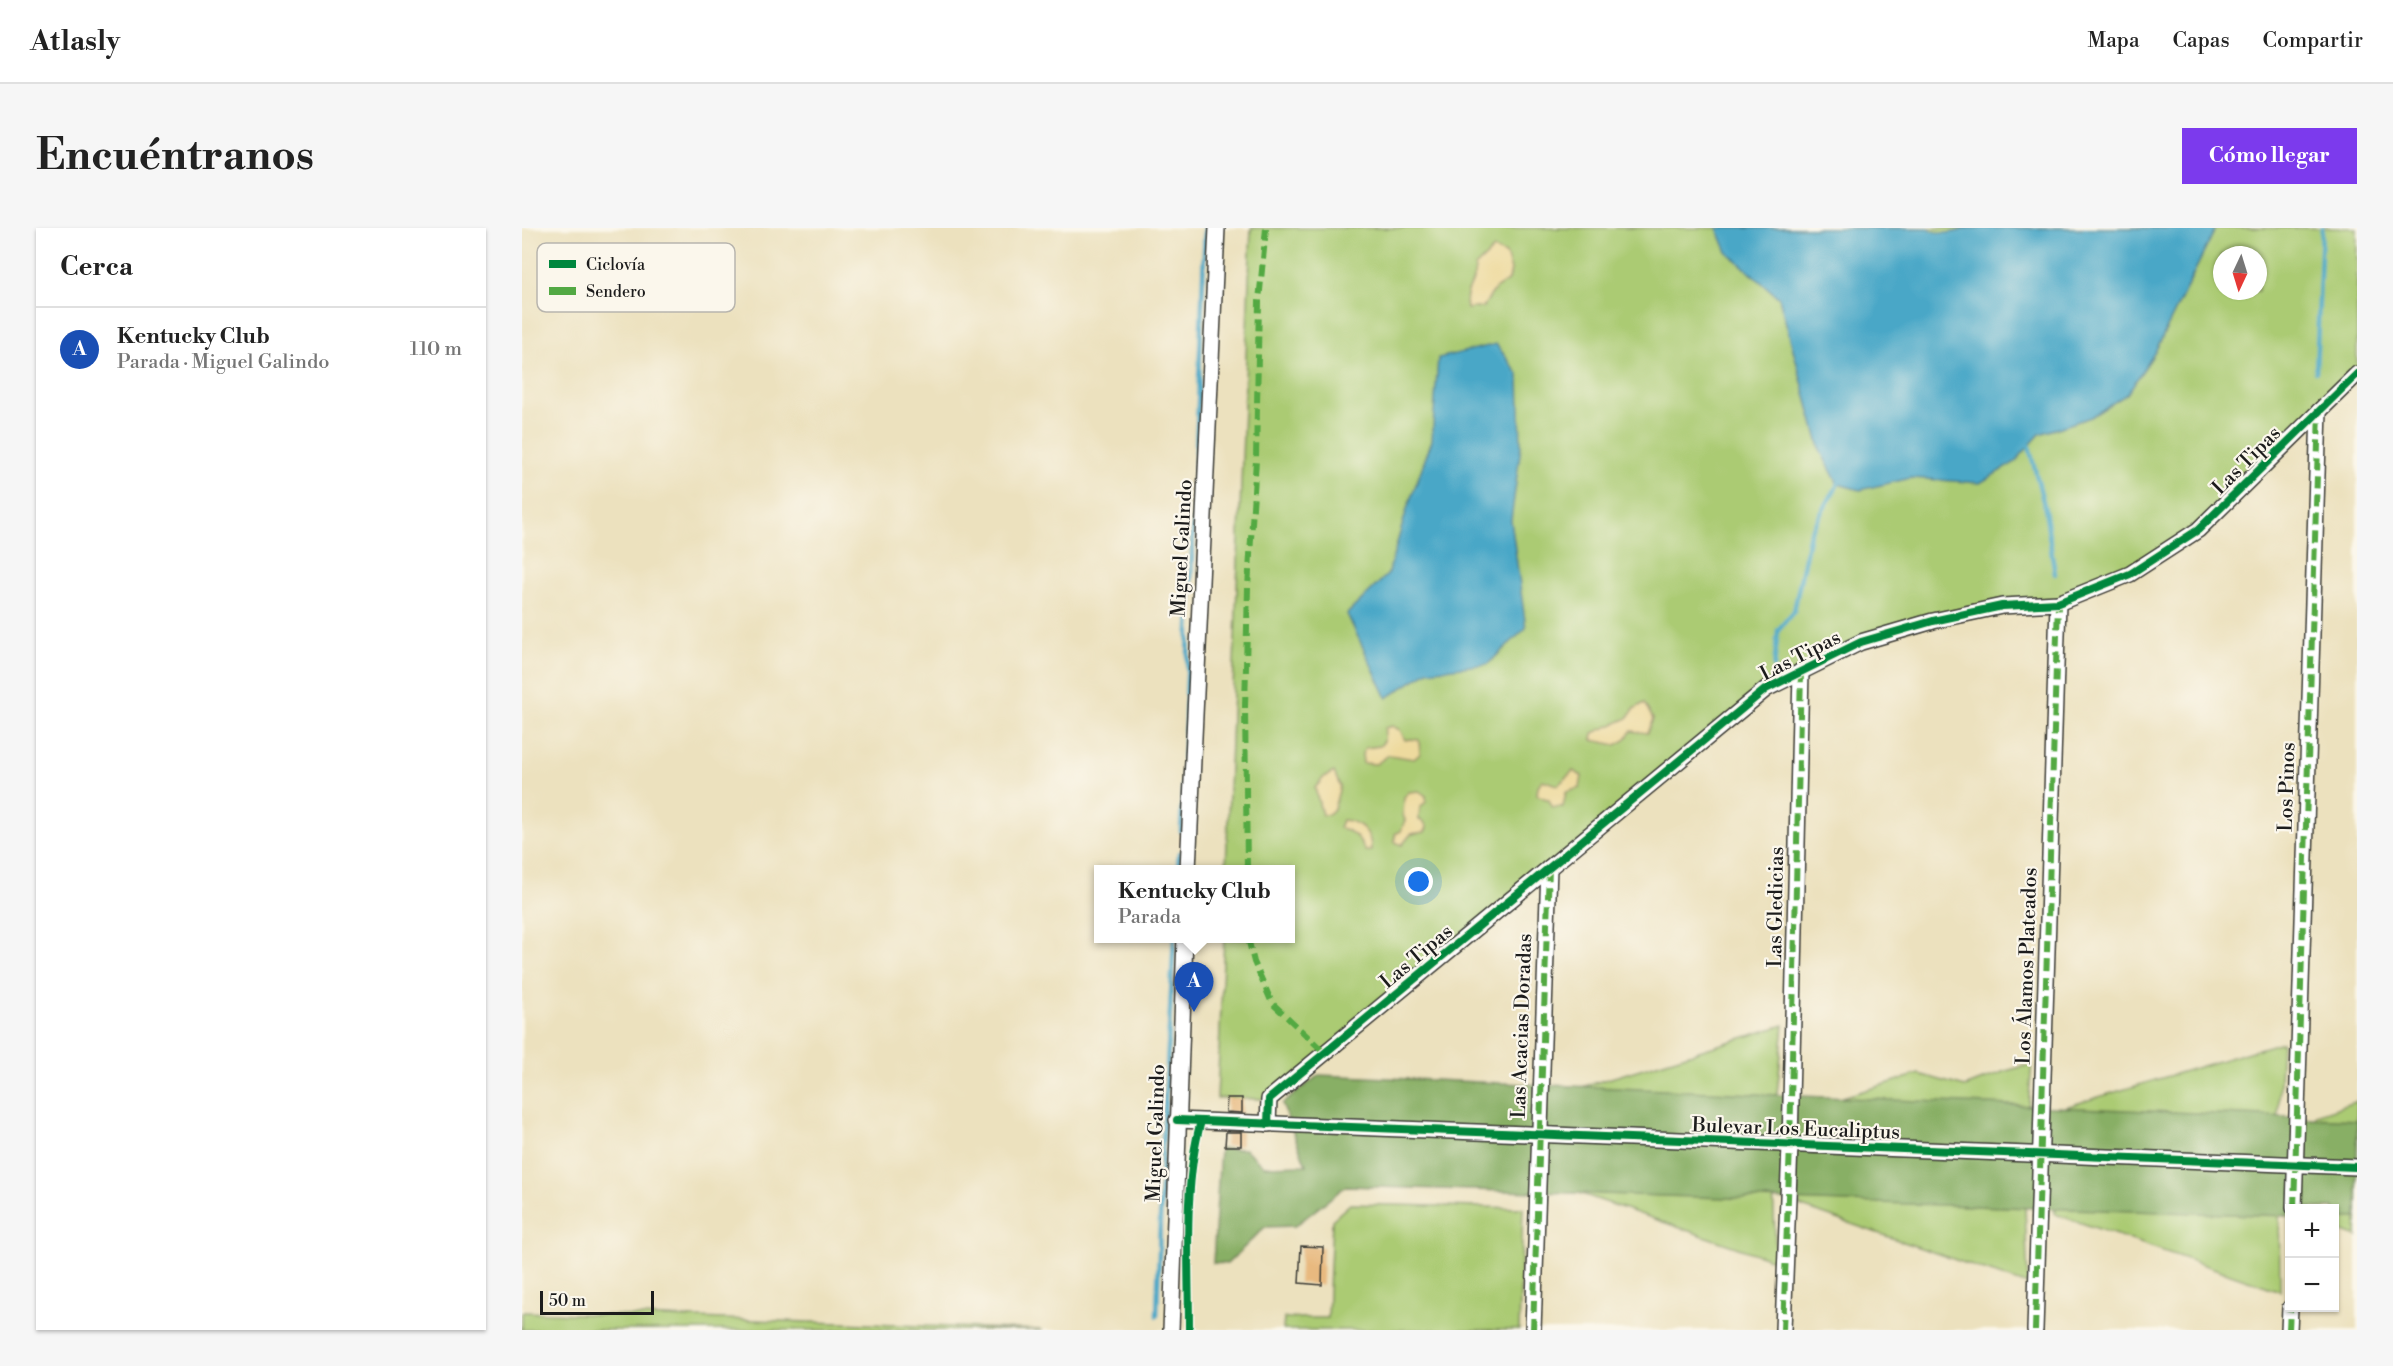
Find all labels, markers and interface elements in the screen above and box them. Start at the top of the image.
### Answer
text: Atlasly [30,24,120,59]
text: Mapa [2088,28,2140,54]
text: Capas [2173,28,2230,54]
text: Compartir [2263,28,2363,54]
button: Cómo llegar [2182,128,2357,184]
text: Encuéntranos [36,130,314,183]
legend [537,243,735,312]
north arrow [2213,246,2267,300]
text: Cerca [60,251,133,283]
text: Ciclovía [586,255,646,275]
text: Sendero [586,282,646,302]
text: Kentucky Club [117,323,270,350]
text: A [72,337,87,362]
text: 110 m [410,337,462,362]
text: Parada · Miguel Galindo [117,350,330,375]
street label: Las Tipas [2207,421,2287,501]
street label: Miguel Galindo [1166,478,1199,618]
street label: Las Tipas [1756,625,1845,687]
street label: Los Pinos [2273,742,2302,832]
street label: Las Gledicias [1763,847,1790,968]
popup [1094,865,1295,943]
your location [1404,867,1433,896]
street label: Los Álamos Plateados [2011,867,2043,1065]
text: Kentucky Club [1118,878,1271,905]
text: Parada [1118,905,1181,930]
street label: Las Tipas [1376,920,1458,995]
street label: Las Acacias Doradas [1507,933,1538,1119]
pin: A [1174,962,1214,1012]
street label: Miguel Galindo [1142,1064,1171,1202]
street label: Bulevar Los Eucaliptus [1690,1113,1900,1146]
map controls [2285,1204,2339,1312]
button: + [2285,1204,2339,1258]
button: − [2285,1258,2339,1312]
scale bar [540,1288,654,1316]
text: 50 m [549,1291,586,1311]

